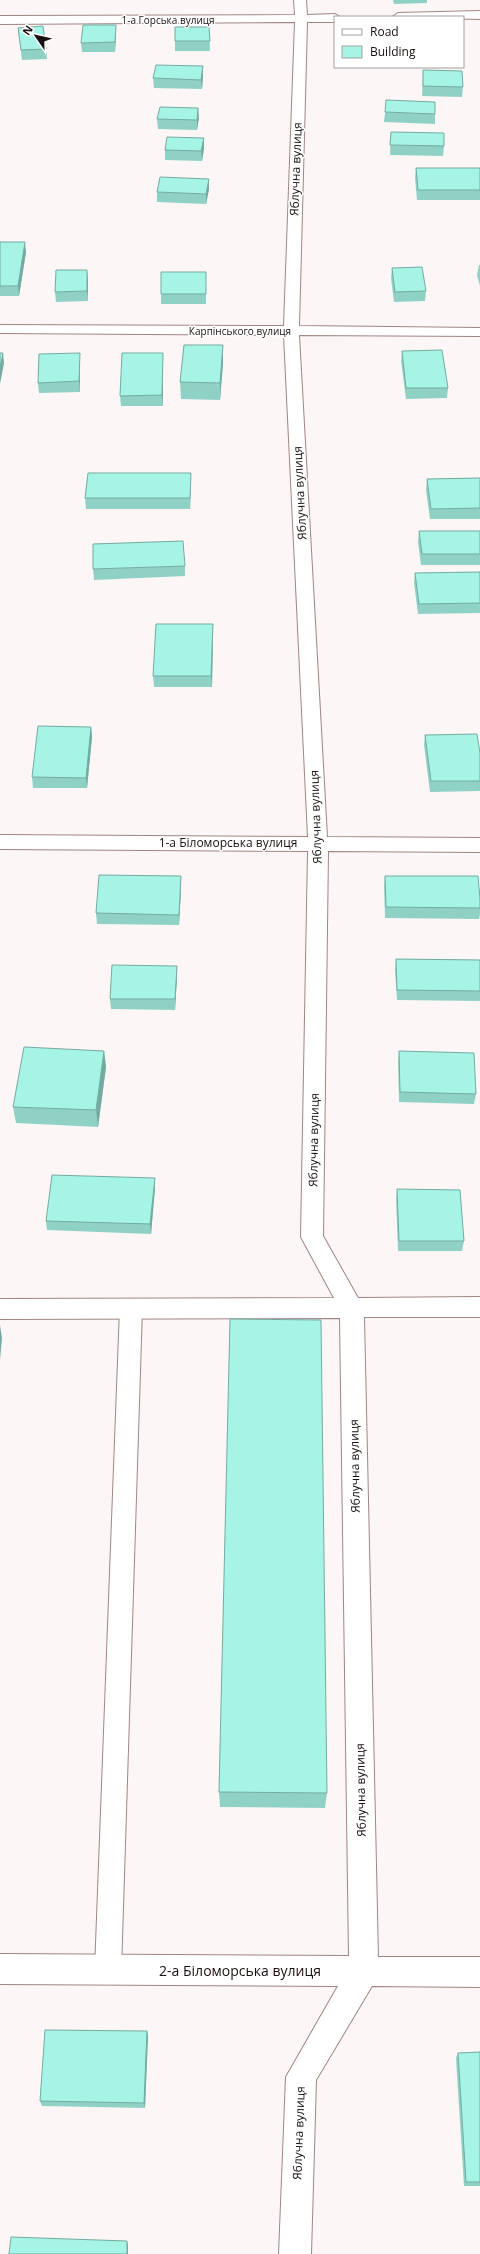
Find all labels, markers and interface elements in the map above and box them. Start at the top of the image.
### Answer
street label: 1-а Горська вулиця [121,13,215,27]
north arrow [16,16,56,56]
legend [334,16,464,68]
text: N [19,22,36,38]
text: Road [370,23,399,40]
text: Building [370,43,416,60]
street label: Яблучна вулиця [285,122,306,216]
street label: Карпінського вулиця [189,324,291,338]
street label: Яблучна вулиця [289,446,310,540]
street label: Яблучна вулиця [305,770,326,864]
street label: 1-а Біломорська вулиця [159,834,297,851]
street label: Яблучна вулиця [304,1093,323,1187]
street label: Яблучна вулиця [345,1419,364,1513]
street label: Яблучна вулиця [351,1743,370,1837]
street label: 2-а Біломорська вулиця [159,1961,321,1980]
street label: Яблучна вулиця [288,2086,309,2180]

